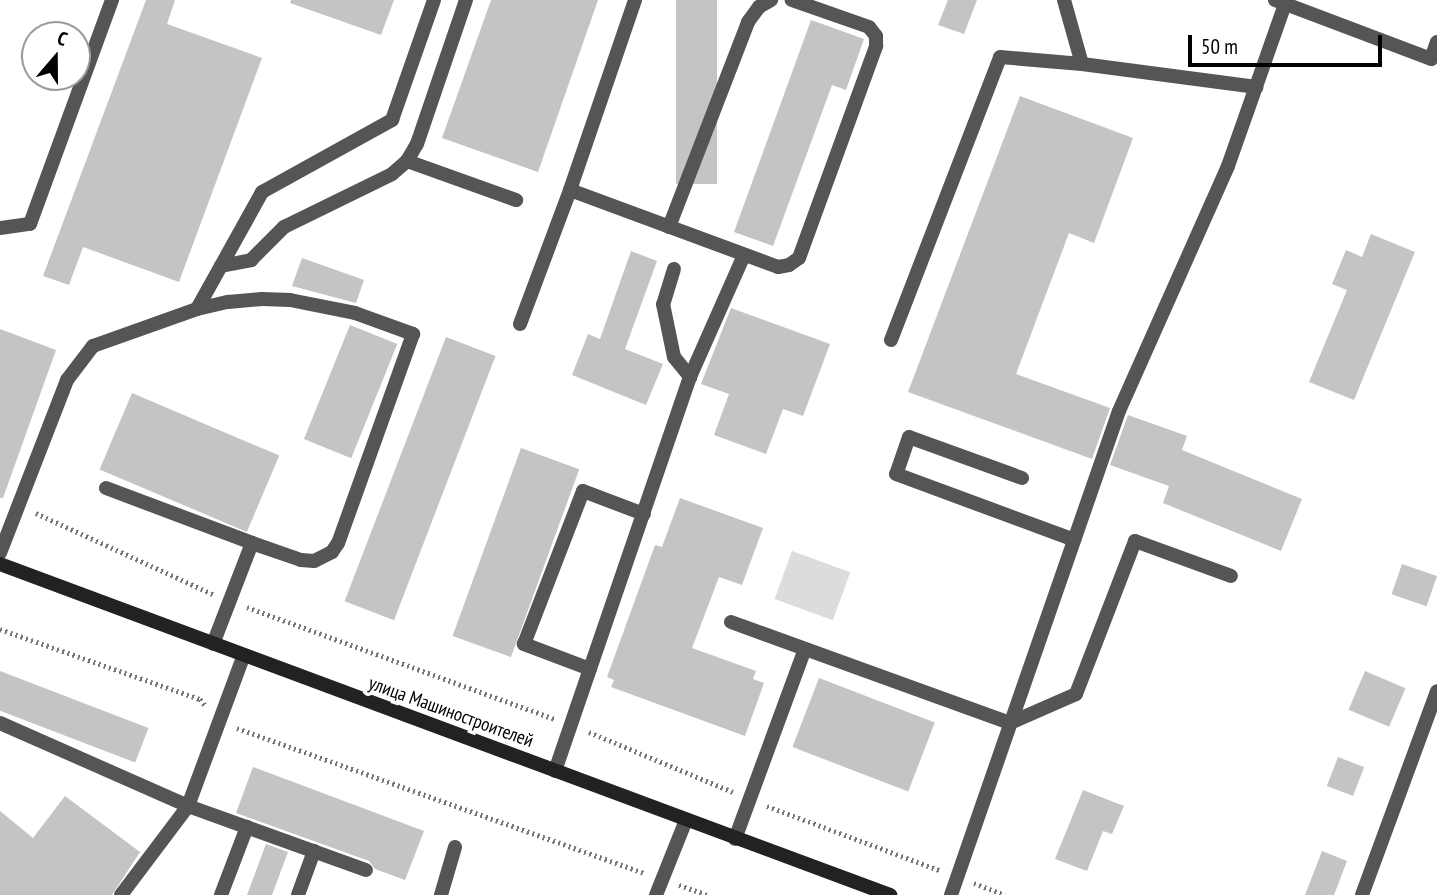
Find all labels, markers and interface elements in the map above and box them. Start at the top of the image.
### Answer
north arrow [21,21,91,91]
scale bar [1192,21,1386,65]
text: С [54,25,71,51]
text: 50 m [1201,33,1238,60]
street label: улица Машиностроителей [366,672,536,752]

